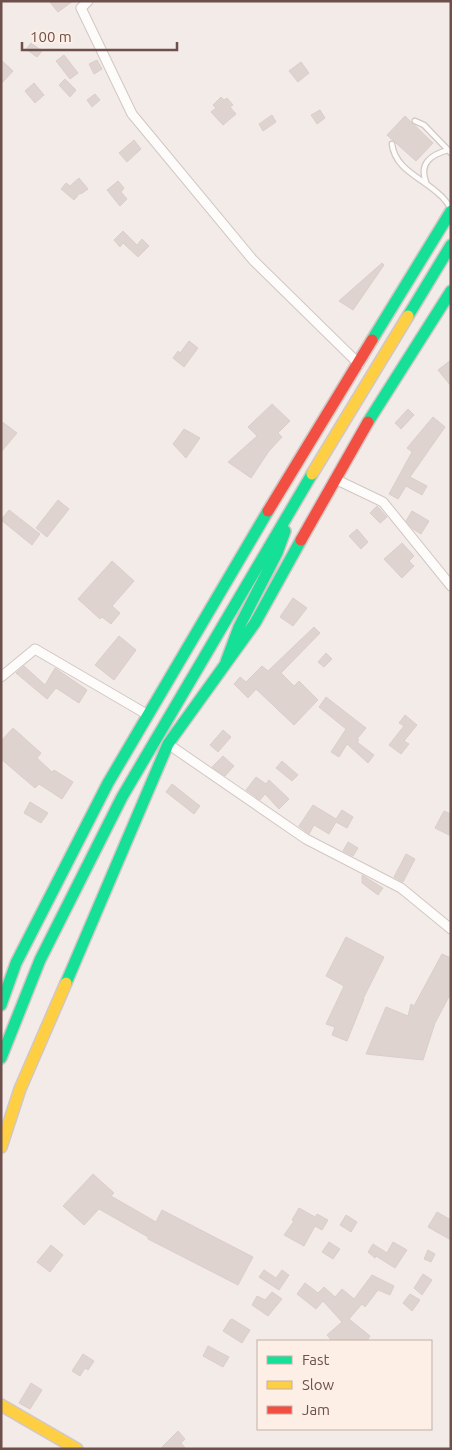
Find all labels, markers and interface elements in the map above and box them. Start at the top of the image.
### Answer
scale bar [22,20,178,52]
text: 100 m [30,28,72,45]
legend [257,1340,432,1430]
text: Fast [302,1351,330,1368]
text: Slow [302,1376,335,1393]
text: Jam [302,1401,330,1418]

